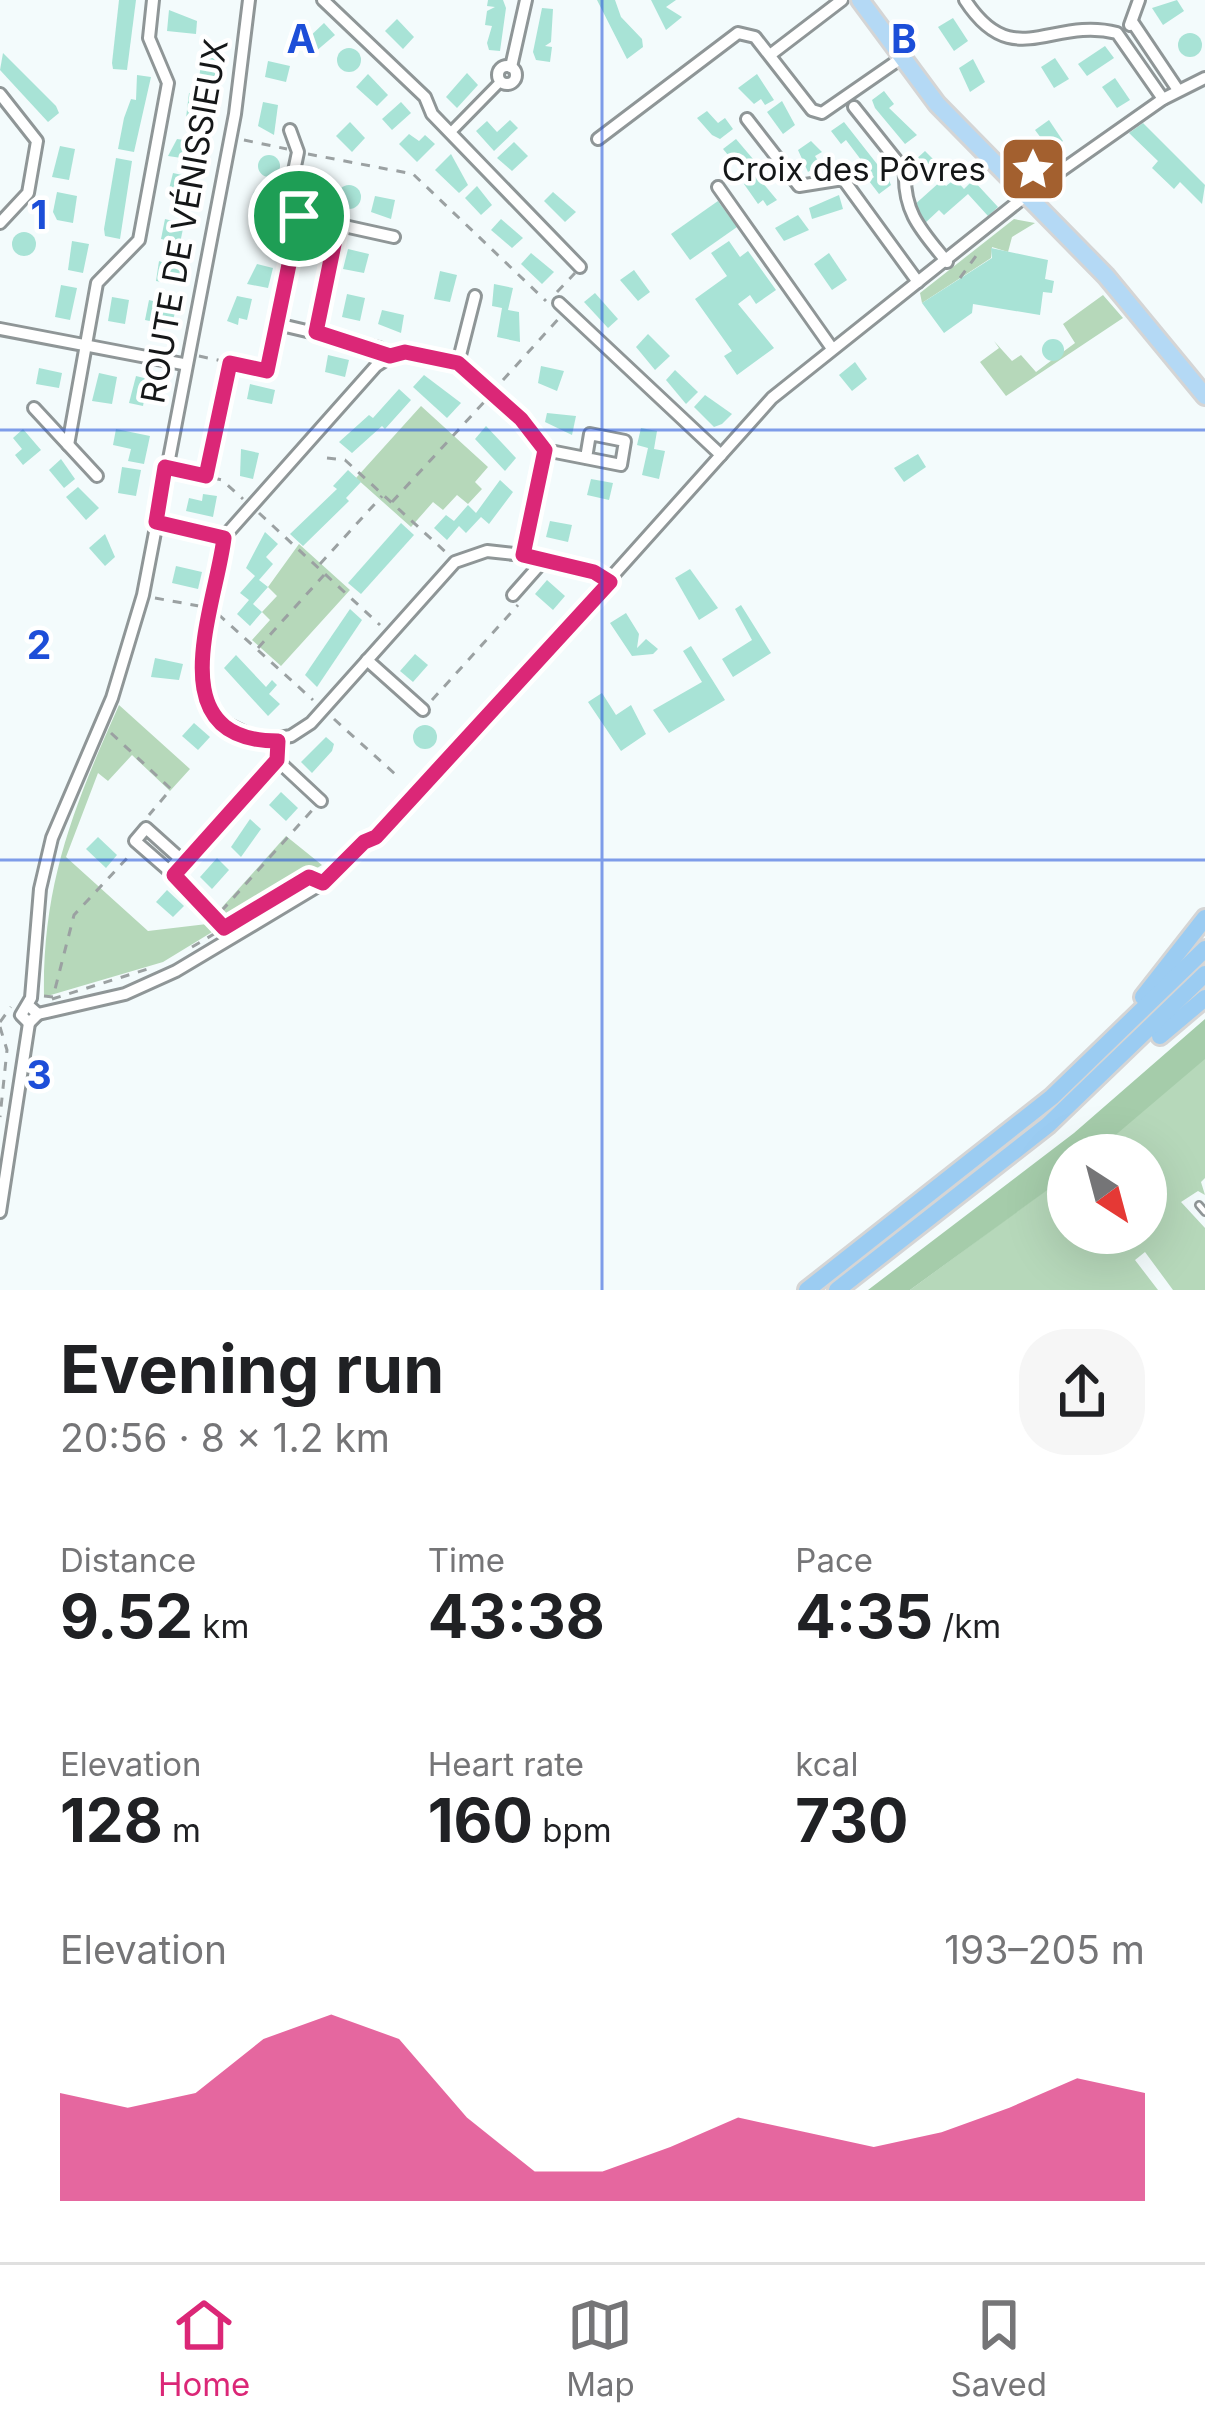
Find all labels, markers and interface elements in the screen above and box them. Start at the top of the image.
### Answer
text: A [286,15,316,62]
text: B [891,15,917,62]
street label: ROUTE DE VÉNISSIEUX [132,36,236,406]
place icon: Croix des Pôvres [998,134,1068,204]
place label: Croix des Pôvres [722,149,986,189]
pin [248,165,350,267]
icon: arrive [266,183,332,249]
text: 1 [31,191,47,238]
text: 2 [27,621,51,668]
text: 3 [26,1051,52,1098]
north arrow [1047,1134,1167,1254]
map controls [1047,1134,1167,1254]
text: Evening run [60,1329,444,1409]
button: share [1019,1329,1145,1455]
text: 20:56 · 8 × 1.2 km [60,1414,390,1461]
text: Distance [60,1540,196,1580]
text: Time [428,1540,505,1580]
text: Pace [795,1540,873,1580]
text: 9.52 [60,1580,193,1652]
text: 43:38 [428,1580,605,1652]
text: 4:35 [795,1580,933,1652]
text: km [193,1606,249,1646]
text: /km [933,1606,1001,1646]
text: Elevation [60,1744,201,1784]
text: Heart rate [428,1744,584,1784]
text: kcal [795,1744,858,1784]
text: 128 [60,1784,163,1856]
text: 160 [428,1784,533,1856]
text: 730 [795,1784,908,1856]
text: m [163,1810,201,1850]
text: bpm [533,1810,612,1850]
text: Elevation [60,1926,227,1973]
text: 193–205 m [944,1926,1145,1973]
tab: Home [158,2292,250,2404]
tab: Map [566,2292,635,2404]
tab: Saved [951,2292,1047,2404]

